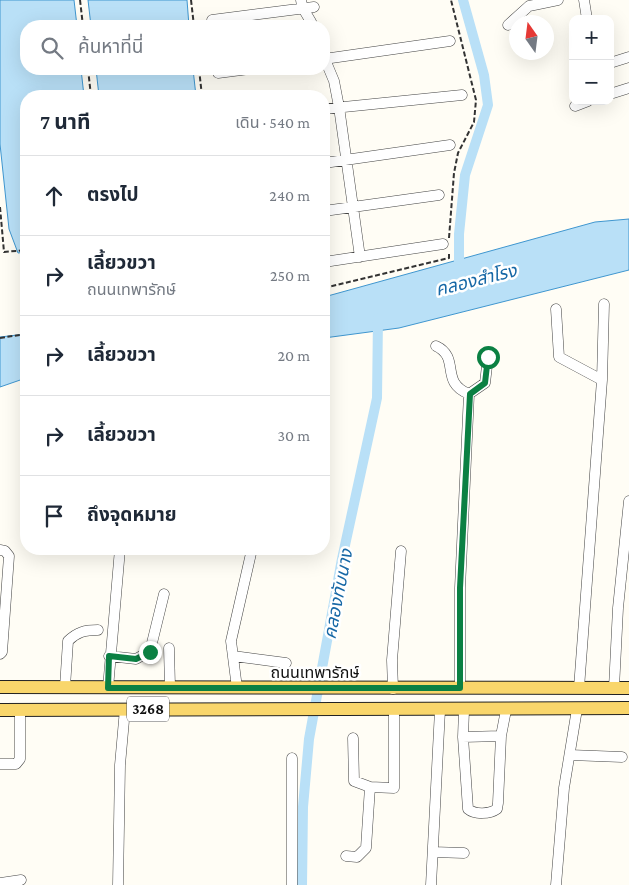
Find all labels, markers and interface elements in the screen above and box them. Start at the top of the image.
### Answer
north arrow [509,15,554,60]
map controls [569,15,614,105]
button: + [569,15,614,60]
search box [20,20,330,75]
icon: search [38,34,66,62]
text: ค้นหาที่นี่ [78,36,143,57]
button: − [569,60,614,105]
text: 7 นาที [40,110,90,134]
text: เดิน · 540 m [235,114,310,131]
icon: ahead [40,182,68,210]
text: ตรงไป [87,184,139,205]
text: 240 m [269,187,310,204]
text: เลี้ยวขวา [87,252,156,273]
water label: คลองสำโรง [433,260,520,300]
icon: right [40,262,68,290]
text: 250 m [270,267,310,284]
text: ถนนเทพารักษ์ [87,281,176,298]
icon: right [40,342,68,370]
text: เลี้ยวขวา [87,344,156,365]
route start [477,346,500,369]
text: 20 m [277,347,310,364]
icon: right [40,422,68,450]
text: เลี้ยวขวา [87,424,156,445]
text: 30 m [278,427,310,444]
icon: arrive [40,502,68,530]
text: ถึงจุดหมาย [87,504,177,525]
water label: คลองทับนาง [319,546,357,641]
route end [139,641,162,664]
street label: ถนนเทพารักษ์ [271,664,359,681]
road number: 3268 [127,696,169,722]

